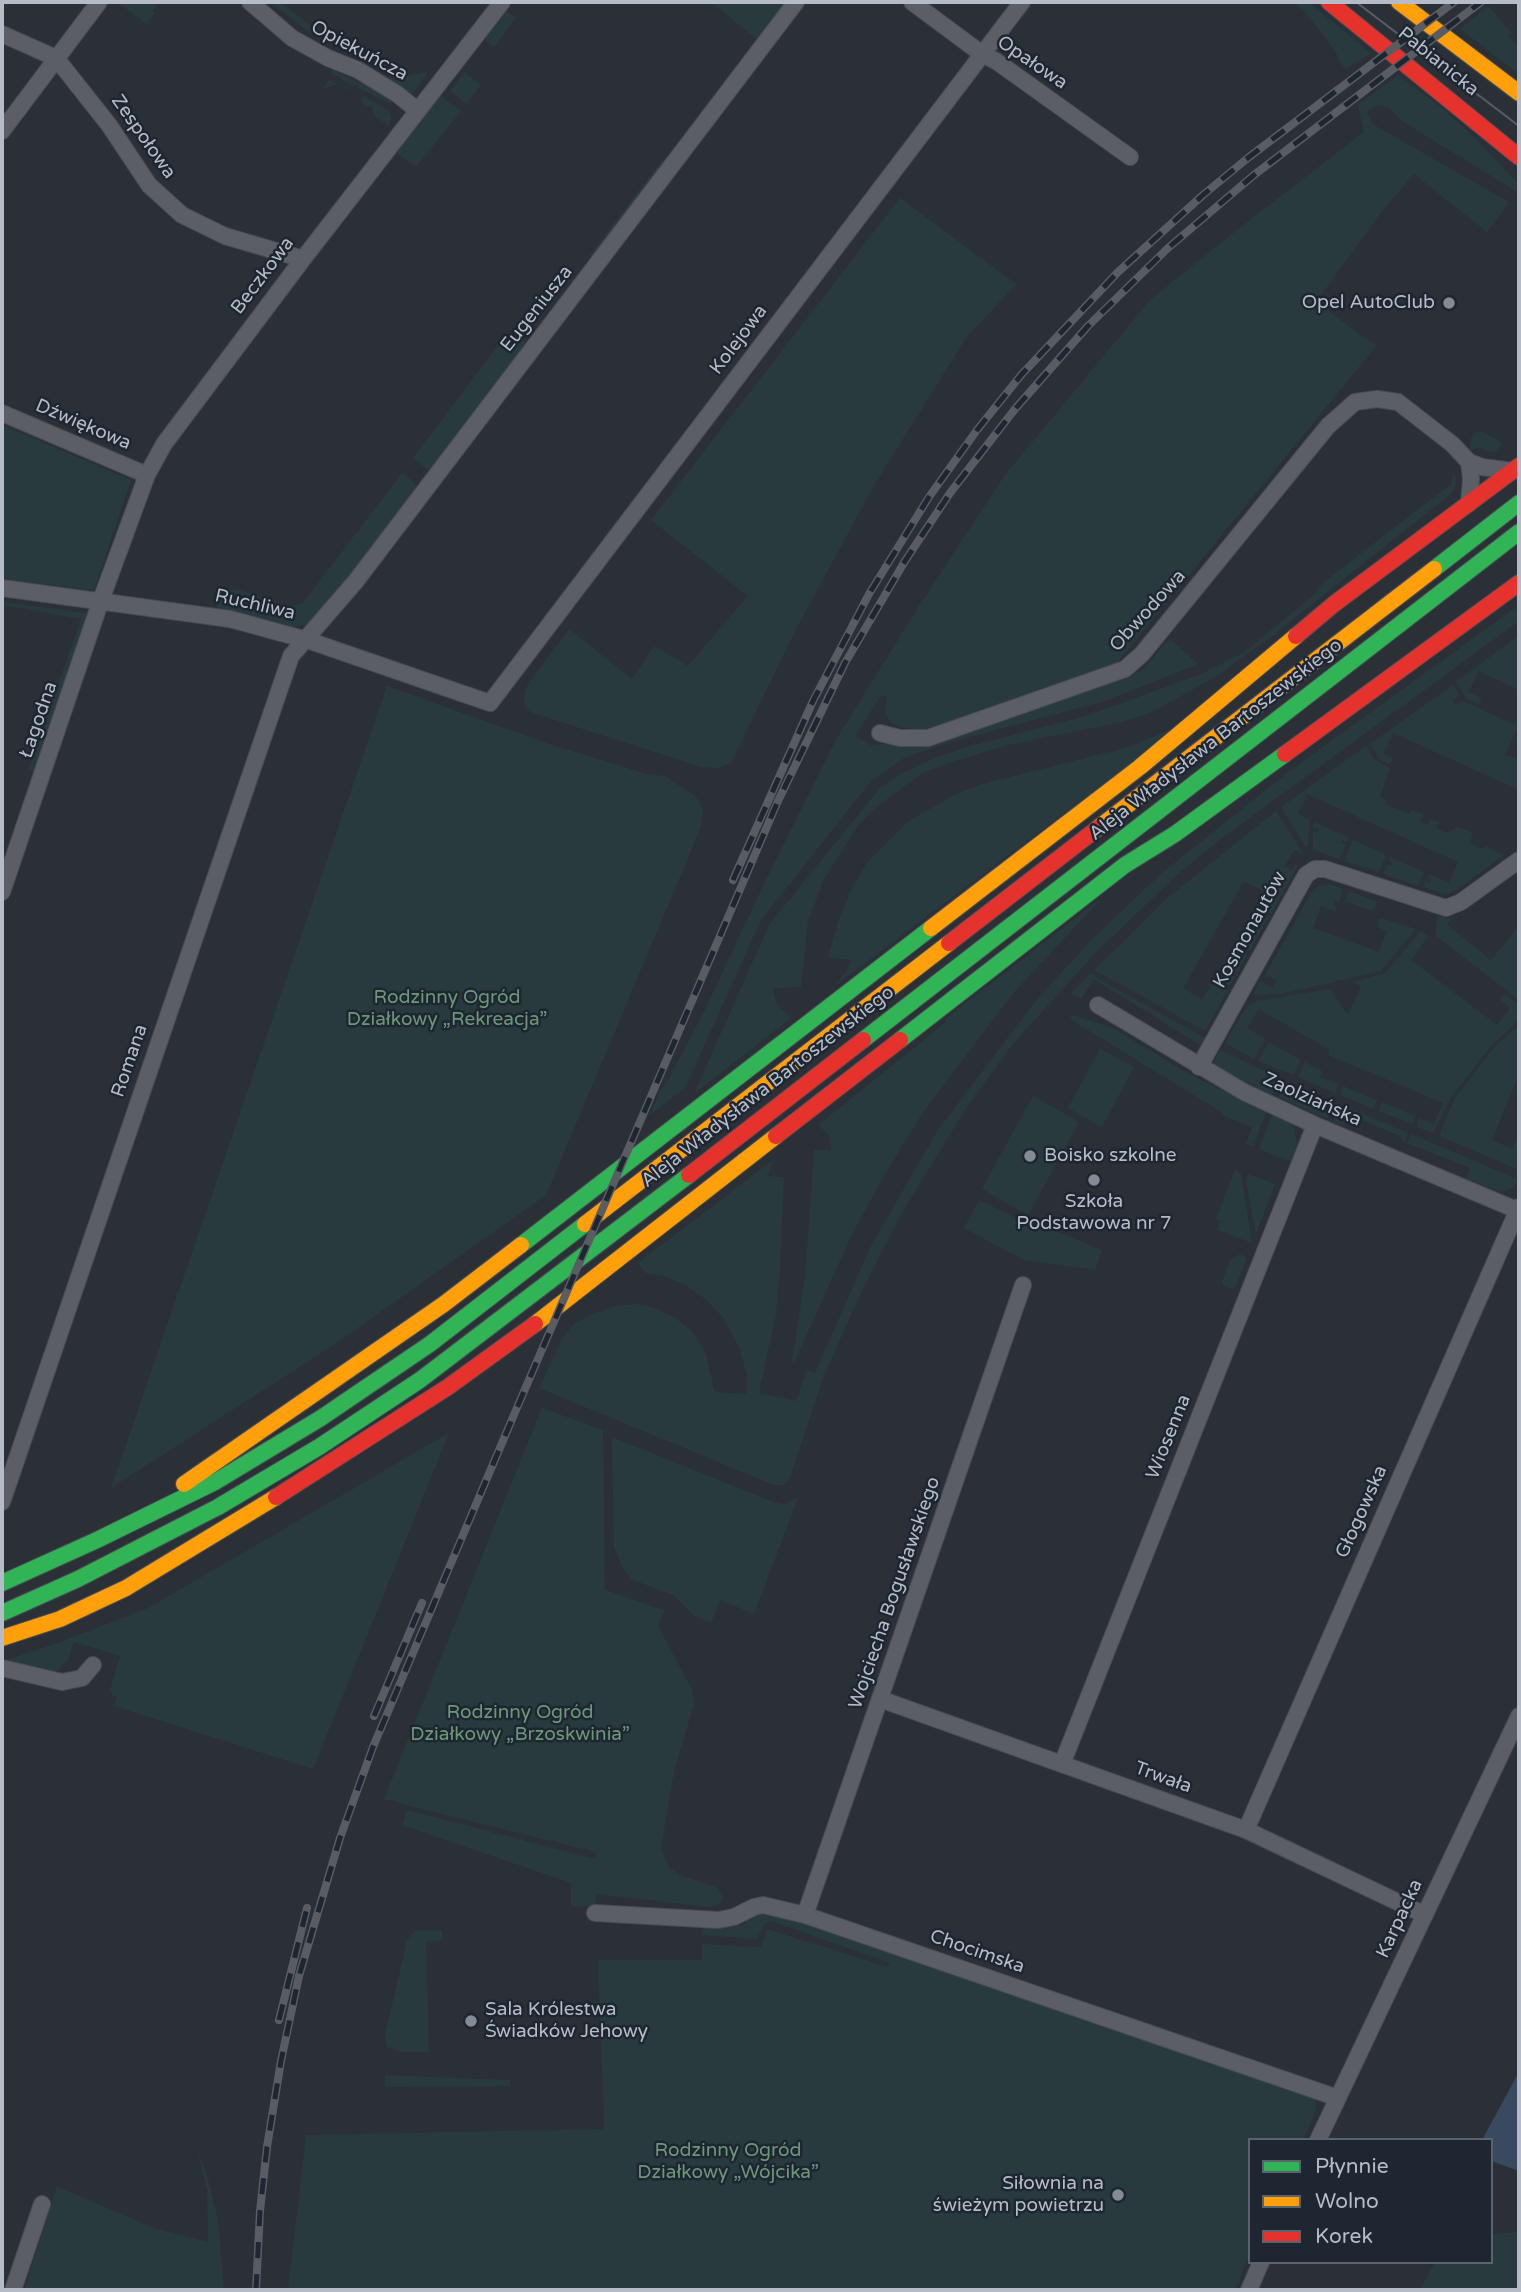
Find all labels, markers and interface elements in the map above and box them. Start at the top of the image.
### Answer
street label: Opiekuńcza [307,16,411,86]
street label: Pabianicka [1393,22,1483,102]
street label: Opałowa [993,31,1071,95]
street label: Zespołowa [106,91,180,183]
street label: Beczkowa [227,233,299,319]
street label: Eugeniusza [496,261,578,357]
place label: Opel AutoClub [1302,292,1435,314]
marker: Opel AutoClub [1441,295,1457,311]
street label: Kolejowa [705,301,773,379]
street label: Dźwiękowa [32,395,134,455]
street label: Obwodowa [1105,565,1191,657]
street label: Ruchliwa [213,585,297,625]
street label: Aleja Władysława Bartoszewskiego [1085,634,1347,846]
street label: Łagodna [15,679,63,761]
street label: Kosmonautów [1209,868,1291,992]
street label: Aleja Władysława Bartoszewskiego [637,981,899,1193]
park label: Rodzinny Ogród Działkowy „Rekreacja” [347,987,547,1031]
street label: Romana [107,1022,153,1100]
street label: Zaolziańska [1259,1068,1365,1132]
place label: Boisko szkolne [1044,1145,1177,1167]
marker: Boisko szkolne [1022,1148,1038,1164]
marker: Szkoła Podstawowa nr 7 [1086,1172,1102,1188]
place label: Szkoła Podstawowa nr 7 [1016,1191,1172,1235]
street label: Wiosenna [1142,1391,1196,1483]
street label: Głogowska [1331,1462,1393,1562]
street label: Wojciecha Bogusławskiego [845,1474,945,1712]
park label: Rodzinny Ogród Działkowy „Brzoskwinia” [410,1702,630,1746]
street label: Trwała [1131,1757,1195,1799]
street label: Karpacka [1372,1876,1428,1962]
street label: Chocimska [927,1925,1027,1979]
place label: Sala Królestwa Świadków Jehowy [485,1999,648,2043]
marker: Sala Królestwa Świadków Jehowy [463,2013,479,2029]
legend [1248,2138,1493,2264]
park label: Rodzinny Ogród Działkowy „Wójcika” [637,2140,819,2184]
text: Płynnie [1315,2154,1389,2179]
place label: Siłownia na świeżym powietrzu [933,2173,1104,2217]
marker: Siłownia na świeżym powietrzu [1110,2187,1126,2203]
text: Wolno [1315,2189,1379,2214]
text: Korek [1315,2224,1373,2249]

